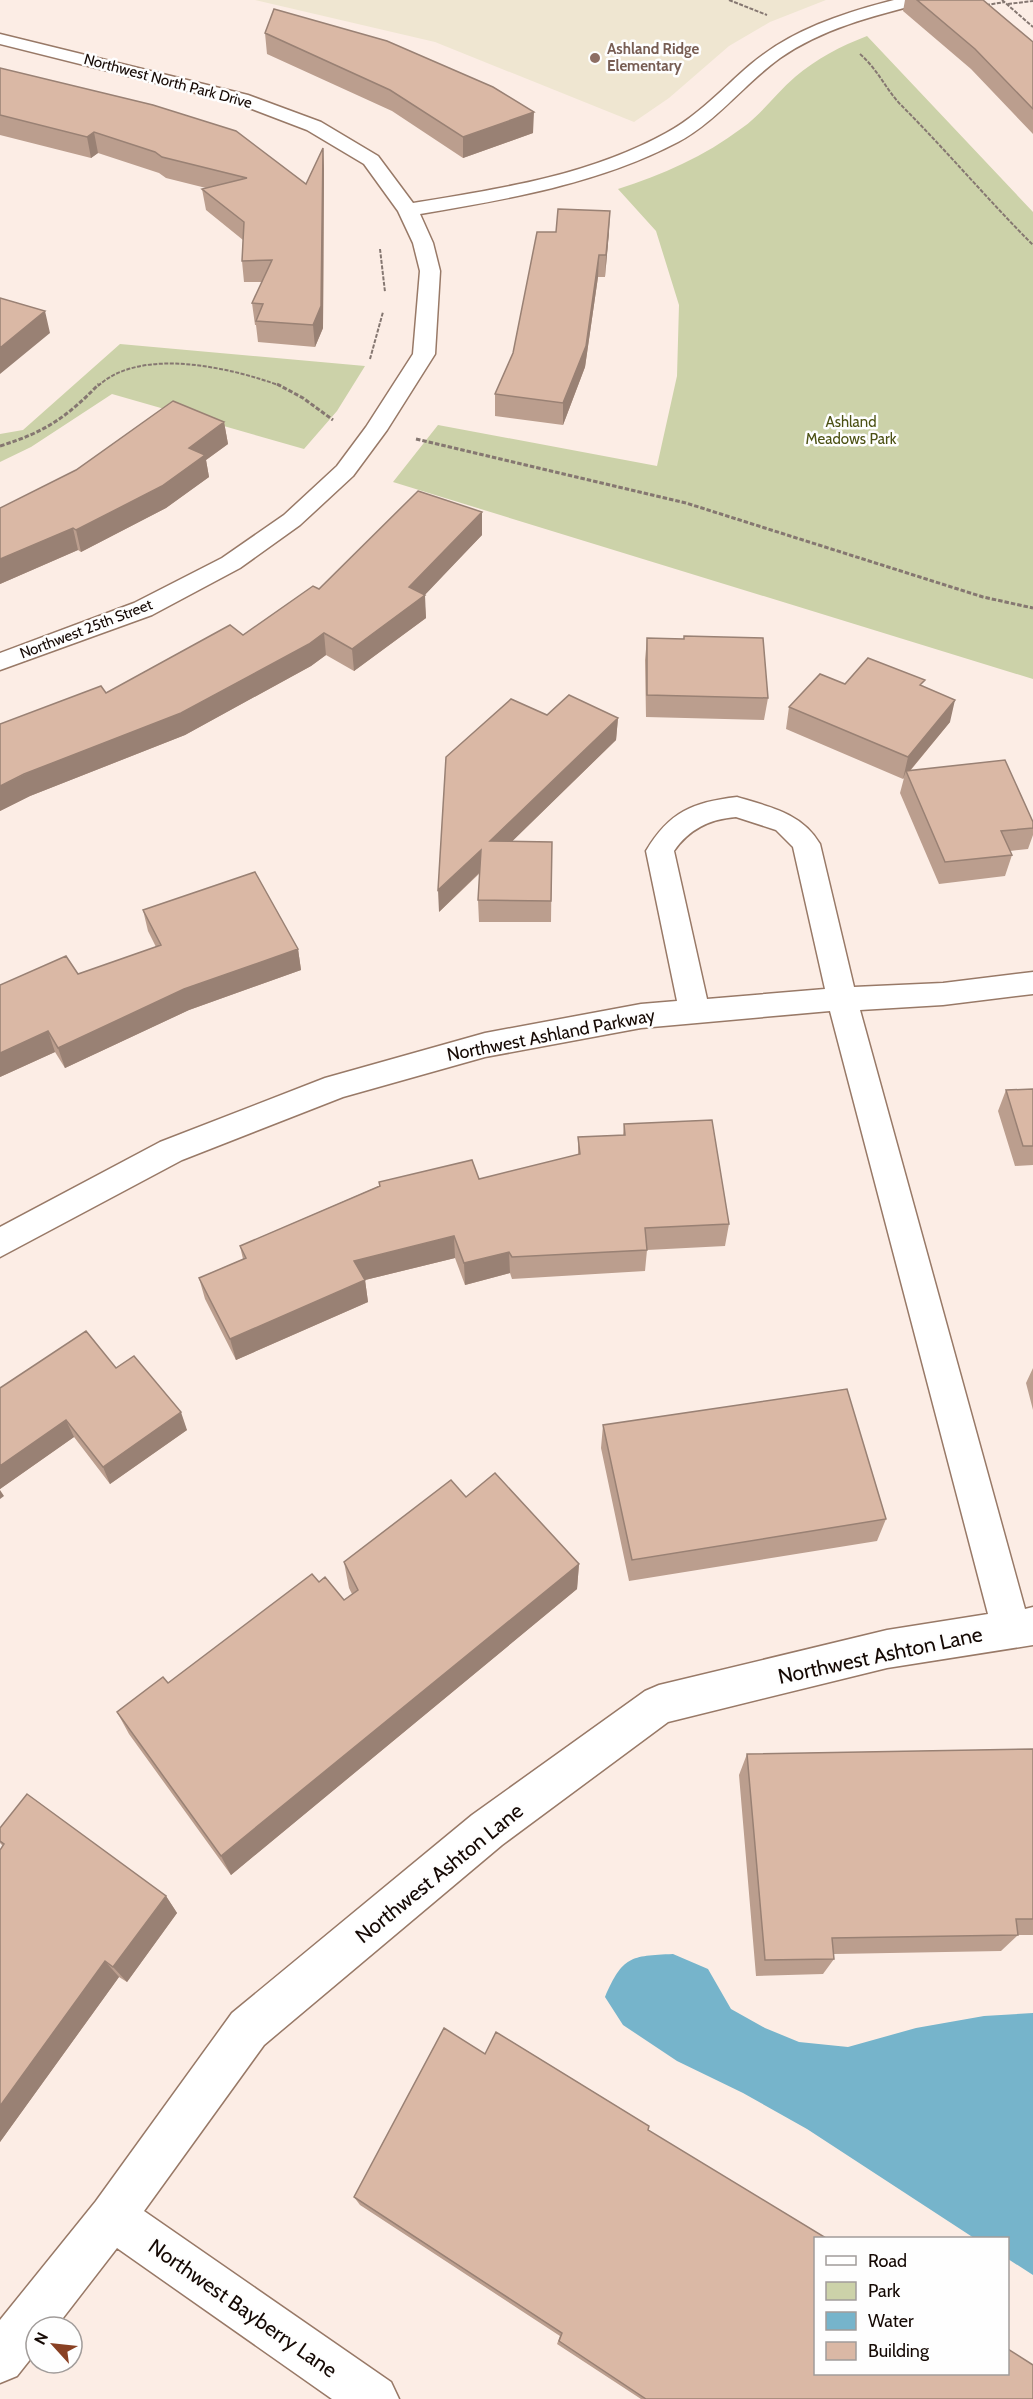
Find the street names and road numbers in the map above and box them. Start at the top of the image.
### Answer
street label: Northwest North Park Drive [82,50,254,112]
street label: Northwest 25th Street [17,595,155,663]
street label: Northwest Ashland Parkway [445,1004,657,1066]
street label: Northwest Ashton Lane [776,1621,985,1689]
street label: Northwest Ashton Lane [350,1798,528,1948]
street label: Northwest Bayberry Lane [144,2233,342,2383]

